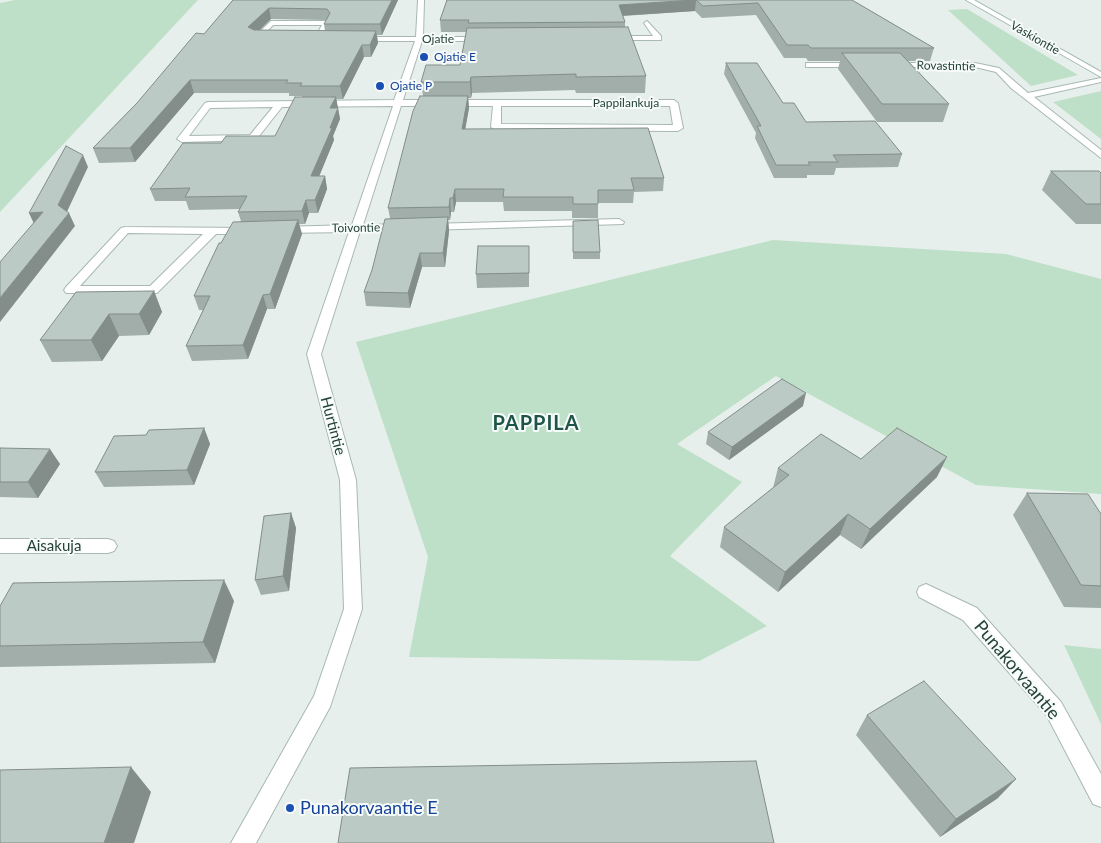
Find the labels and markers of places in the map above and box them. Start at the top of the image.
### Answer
place label: Ojatie E [434,50,476,64]
marker: Ojatie E [418,51,430,63]
place label: Ojatie P [390,79,432,93]
marker: Ojatie P [374,80,386,92]
place label: Punakorvaantie E [300,797,438,819]
marker: Punakorvaantie E [284,802,296,814]

